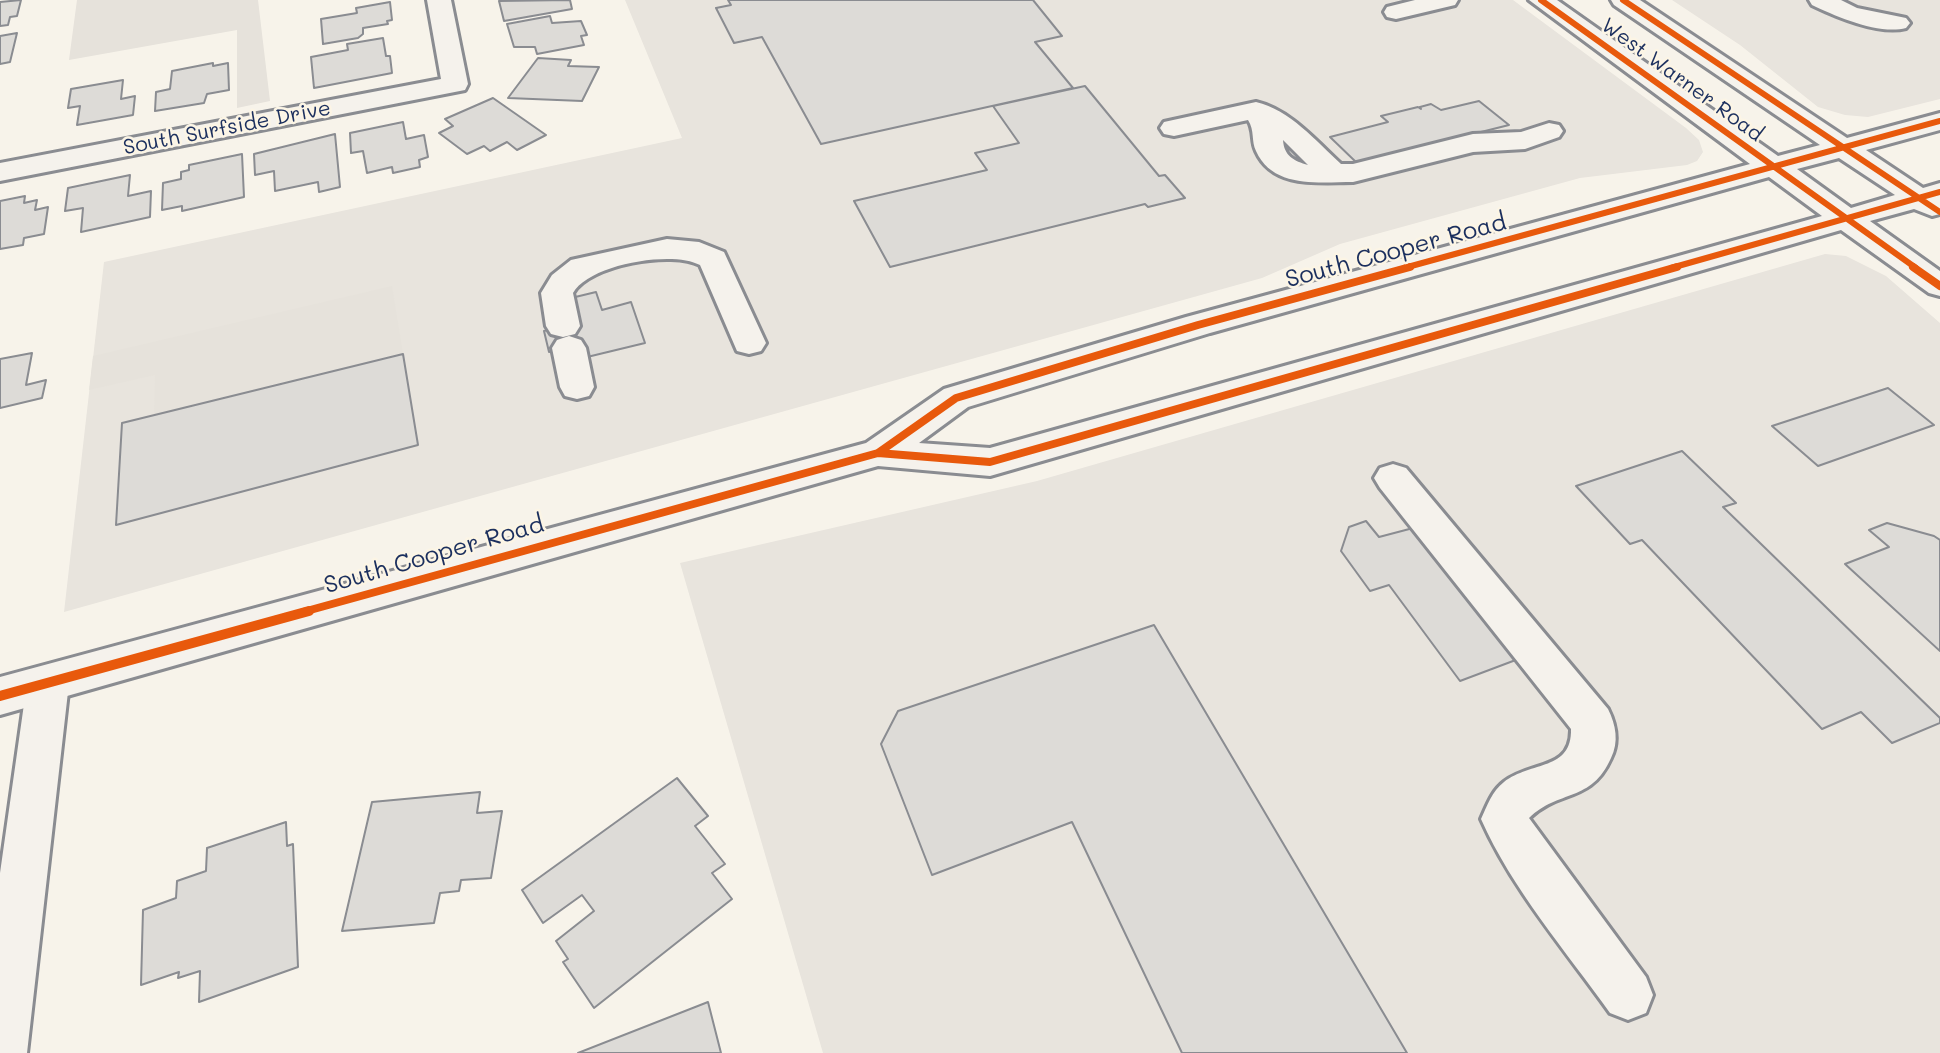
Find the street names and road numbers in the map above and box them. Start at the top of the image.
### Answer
street label: West Warner Road [1596,13,1768,147]
street label: South Surfside Drive [121,96,333,160]
street label: South Cooper Road [1282,208,1510,294]
street label: South Cooper Road [321,510,547,600]

